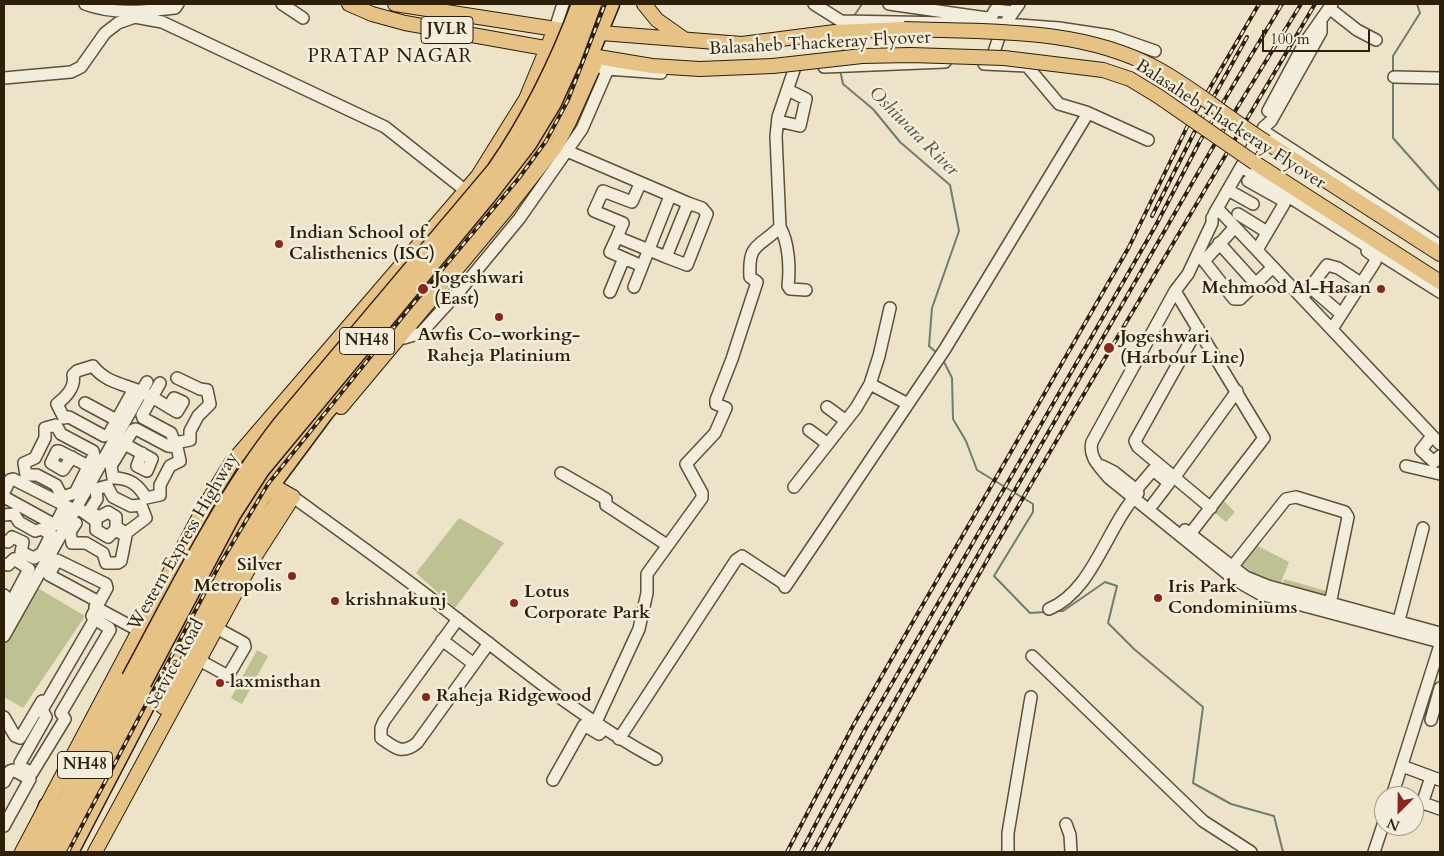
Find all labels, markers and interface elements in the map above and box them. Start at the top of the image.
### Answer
road number: JVLR [421,16,473,44]
scale bar [1264,20,1372,52]
street label: Balasaheb Thackeray Flyover [708,27,932,61]
text: 100 m [1270,29,1310,49]
district label: PRATAP NAGAR [306,47,474,69]
street label: Balasaheb Thackeray Flyover [1131,55,1329,195]
water label: Oshiwara River [863,82,963,182]
place label: Indian School of Calisthenics (ISC) [289,223,435,266]
marker: Indian School of Calisthenics (ISC) [273,238,285,250]
place label: Jogeshwari (East) [434,268,524,310]
place label: Mehmood Al-Hasan [1201,278,1371,300]
marker: Jogeshwari (East) [416,282,430,296]
marker: Mehmood Al-Hasan [1375,283,1387,295]
marker: Awfis Co-working- Raheja Platinium [493,311,505,323]
place label: Awfis Co-working- Raheja Platinium [418,325,580,368]
place label: Jogeshwari (Harbour Line) [1120,327,1245,369]
road number: NH48 [340,328,394,354]
marker: Jogeshwari (Harbour Line) [1102,341,1116,355]
street label: Western Express Highway [124,449,244,635]
place label: Silver Metropolis [194,555,282,598]
marker: Silver Metropolis [286,570,298,582]
place label: Iris Park Condominiums [1168,577,1297,620]
place label: Lotus Corporate Park [524,582,650,624]
place label: krishnakunj [345,590,447,612]
marker: Iris Park Condominiums [1152,592,1164,604]
marker: krishnakunj [329,595,341,607]
marker: Lotus Corporate Park [508,597,520,609]
street label: Service Road [143,616,209,712]
place label: laxmisthan [230,672,321,694]
marker: laxmisthan [214,677,226,689]
place label: Raheja Ridgewood [436,686,591,708]
marker: Raheja Ridgewood [420,691,432,703]
road number: NH48 [58,752,112,778]
north arrow [1374,786,1424,836]
text: N [1384,813,1403,835]

